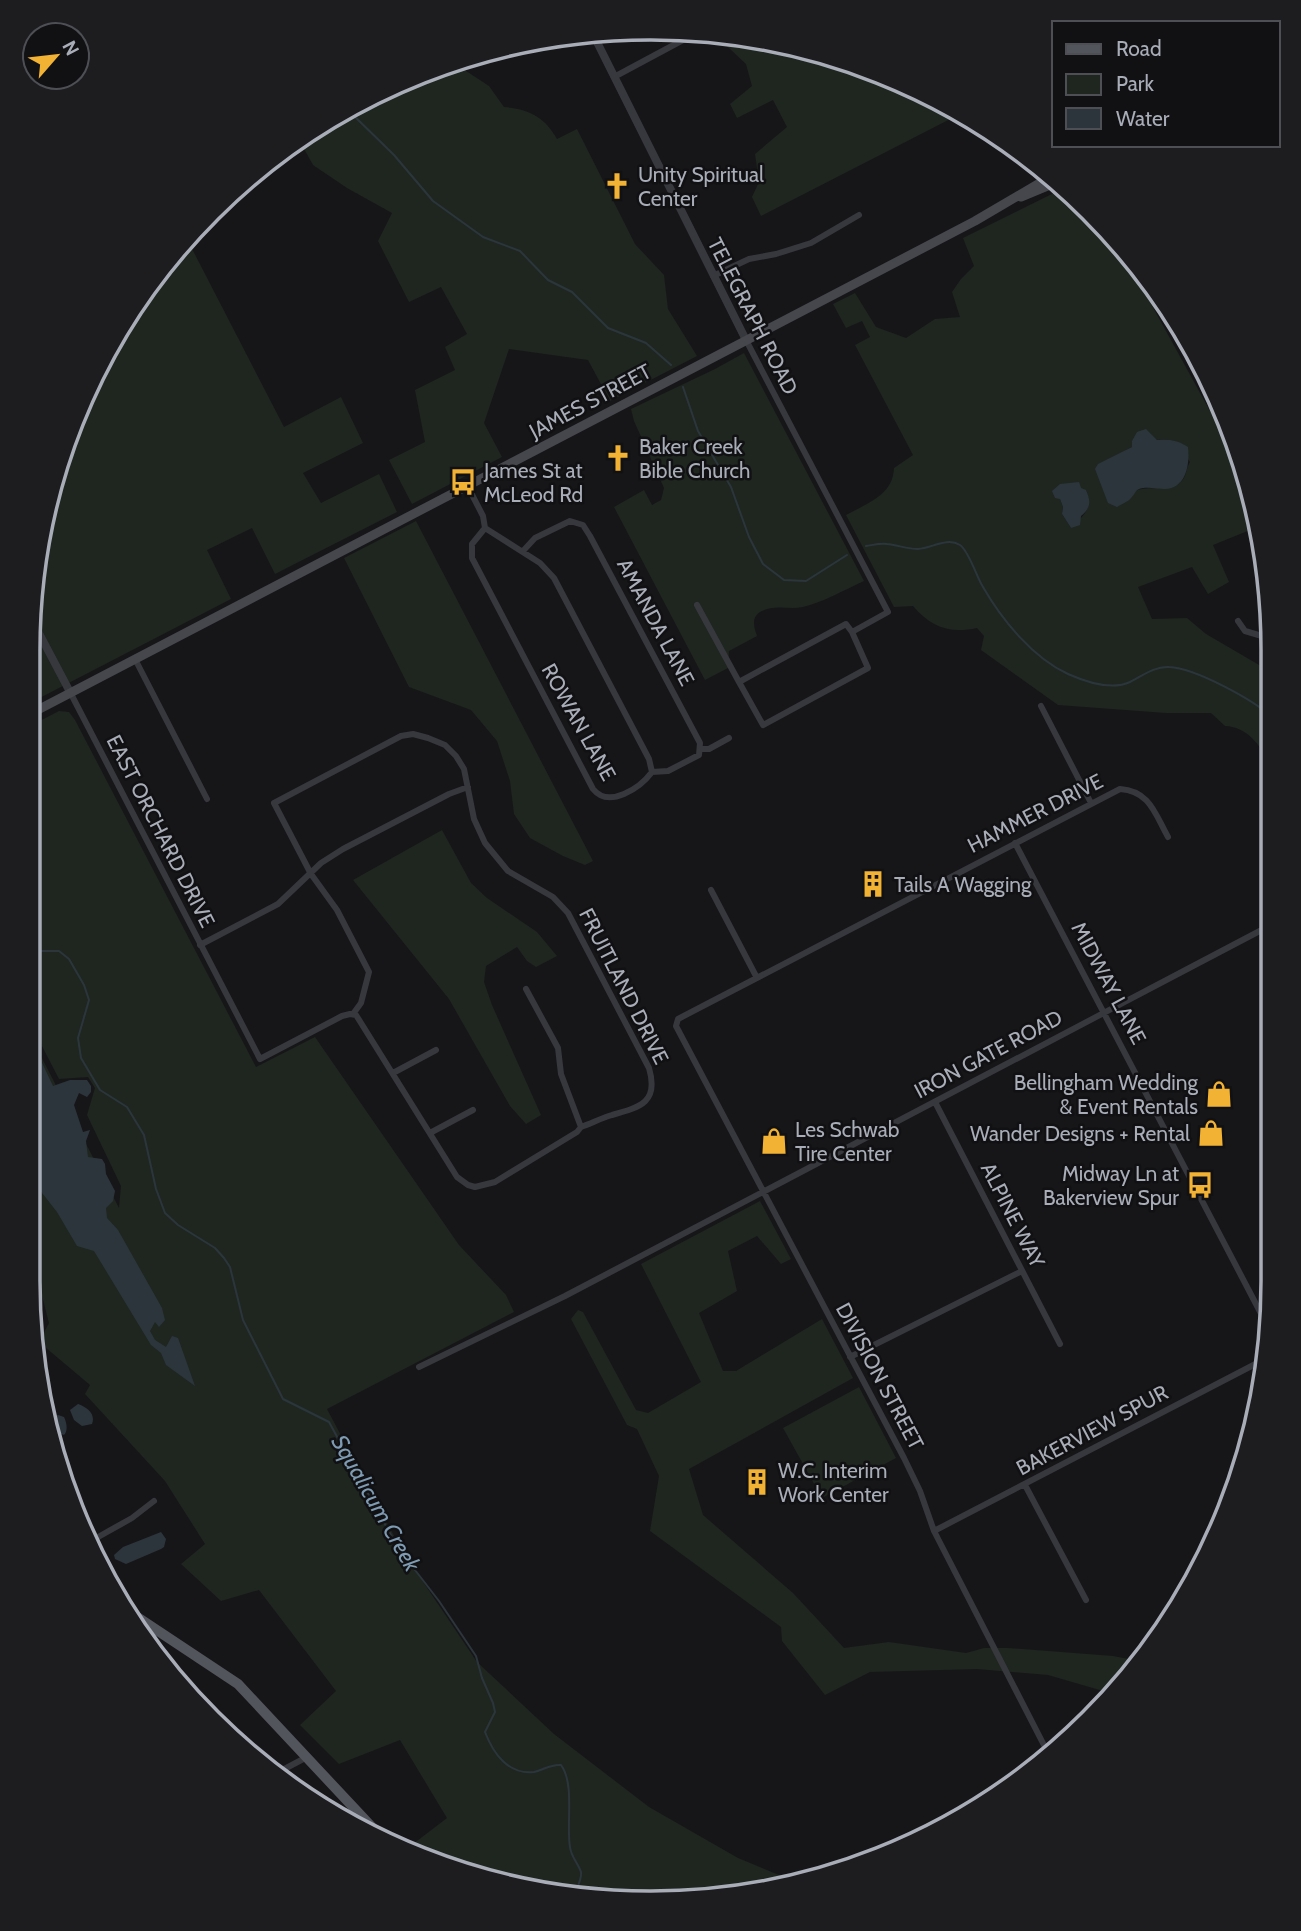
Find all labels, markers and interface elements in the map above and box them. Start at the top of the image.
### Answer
north arrow [21,21,91,91]
legend [1052,21,1280,147]
text: Road [1116,36,1162,61]
text: N [57,37,84,60]
text: Park [1116,71,1154,96]
text: Water [1116,106,1170,131]
place label: Unity Spiritual Center [638,162,764,211]
church icon: Unity Spiritual Center [602,171,632,201]
street label: TELEGRAPH ROAD [703,233,803,399]
street label: JAMES STREET [524,358,655,444]
place label: Baker Creek Bible Church [639,434,750,483]
church icon: Baker Creek Bible Church [603,443,633,473]
place label: James St at McLeod Rd [483,458,583,507]
bus stop icon: James St at McLeod Rd [448,467,478,497]
street label: AMANDA LANE [612,554,700,690]
street label: ROWAN LANE [537,659,621,785]
street label: EAST ORCHARD DRIVE [102,731,220,931]
street label: HAMMER DRIVE [963,768,1107,858]
building icon: Tails A Wagging [858,869,888,899]
place label: Tails A Wagging [894,872,1032,897]
street label: FRUITLAND DRIVE [574,904,674,1068]
street label: MIDWAY LANE [1066,918,1152,1048]
street label: IRON GATE ROAD [910,1004,1066,1104]
place label: Bellingham Wedding & Event Rentals [1014,1070,1199,1119]
shop icon: Bellingham Wedding & Event Rentals [1204,1079,1234,1109]
place label: Les Schwab Tire Center [795,1117,899,1166]
shop icon: Wander Designs + Rental [1196,1118,1226,1148]
place label: Wander Designs + Rental [970,1121,1190,1146]
shop icon: Les Schwab Tire Center [759,1126,789,1156]
street label: ALPINE WAY [976,1158,1051,1273]
place label: Midway Ln at Bakerview Spur [1043,1161,1179,1210]
bus stop icon: Midway Ln at Bakerview Spur [1185,1170,1215,1200]
street label: DIVISION STREET [831,1298,929,1454]
street label: BAKERVIEW SPUR [1012,1379,1172,1480]
water label: Squalicum Creek [326,1430,427,1577]
place label: W.C. Interim Work Center [778,1458,889,1507]
building icon: W.C. Interim Work Center [742,1467,772,1497]

